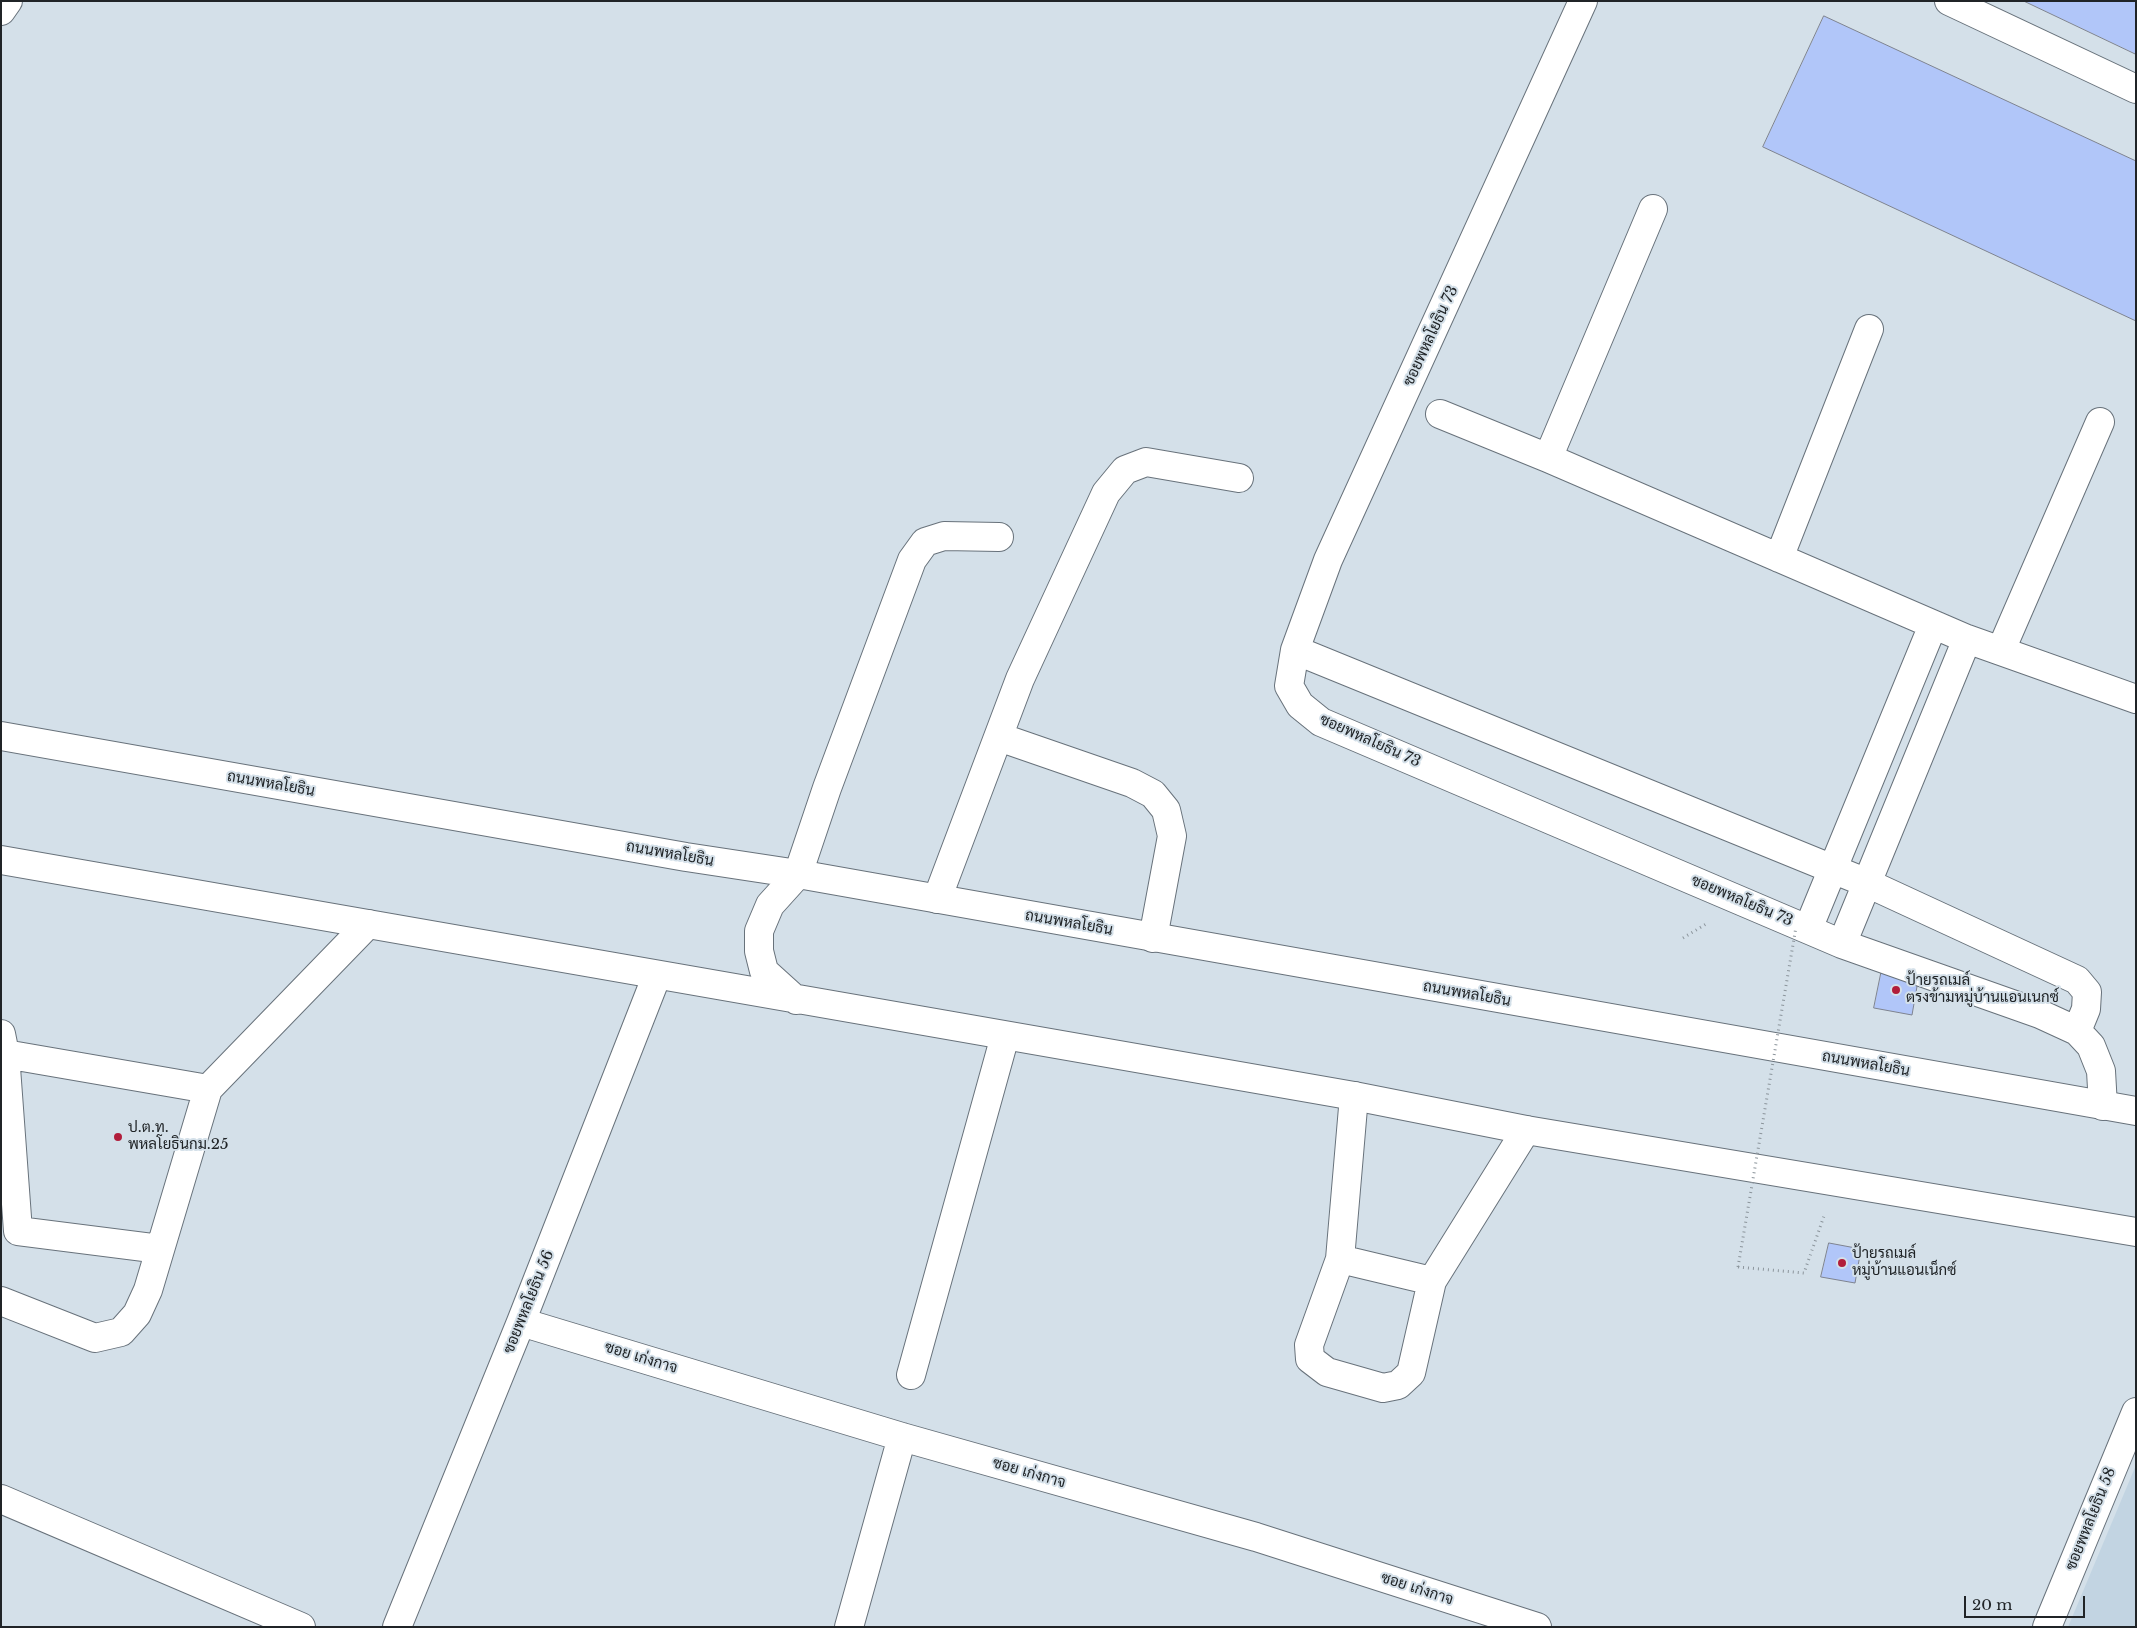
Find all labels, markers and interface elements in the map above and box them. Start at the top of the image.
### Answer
street label: ซอยพหลโยธิน 73 [1400,283,1462,389]
street label: ซอยพหลโยธิน 73 [1317,711,1423,771]
street label: ถนนพหลโยธิน [226,767,316,801]
street label: ถนนพหลโยธิน [625,837,715,871]
street label: ซอยพหลโยธิน 73 [1688,871,1796,931]
street label: ถนนพหลโยธิน [1024,906,1114,940]
place label: ป้ายรถเมล์ ตรงข้ามหมู่บ้านแอนเนกซ์ [1906,972,2059,1007]
street label: ถนนพหลโยธิน [1422,977,1512,1011]
marker: ป้ายรถเมล์ ตรงข้ามหมู่บ้านแอนเนกซ์ [1890,984,1902,996]
street label: ถนนพหลโยธิน [1821,1047,1911,1081]
place label: ป.ต.ท. พหลโยธินกม.25 [128,1119,229,1154]
marker: ป.ต.ท. พหลโยธินกม.25 [112,1131,124,1143]
place label: ป้ายรถเมล์ หมู่บ้านแอนเน็กซ์ [1852,1245,1956,1280]
street label: ซอยพหลโยธิน 56 [500,1248,558,1356]
marker: ป้ายรถเมล์ หมู่บ้านแอนเน็กซ์ [1836,1257,1848,1269]
street label: ซอย เก่งกาจ [602,1338,680,1378]
street label: ซอย เก่งกาจ [990,1454,1068,1492]
street label: ซอยพหลโยธิน 58 [2062,1465,2120,1573]
street label: ซอย เก่งกาจ [1378,1569,1456,1609]
scale bar [1967,1586,2088,1618]
text: 20 m [1972,1595,2012,1614]

